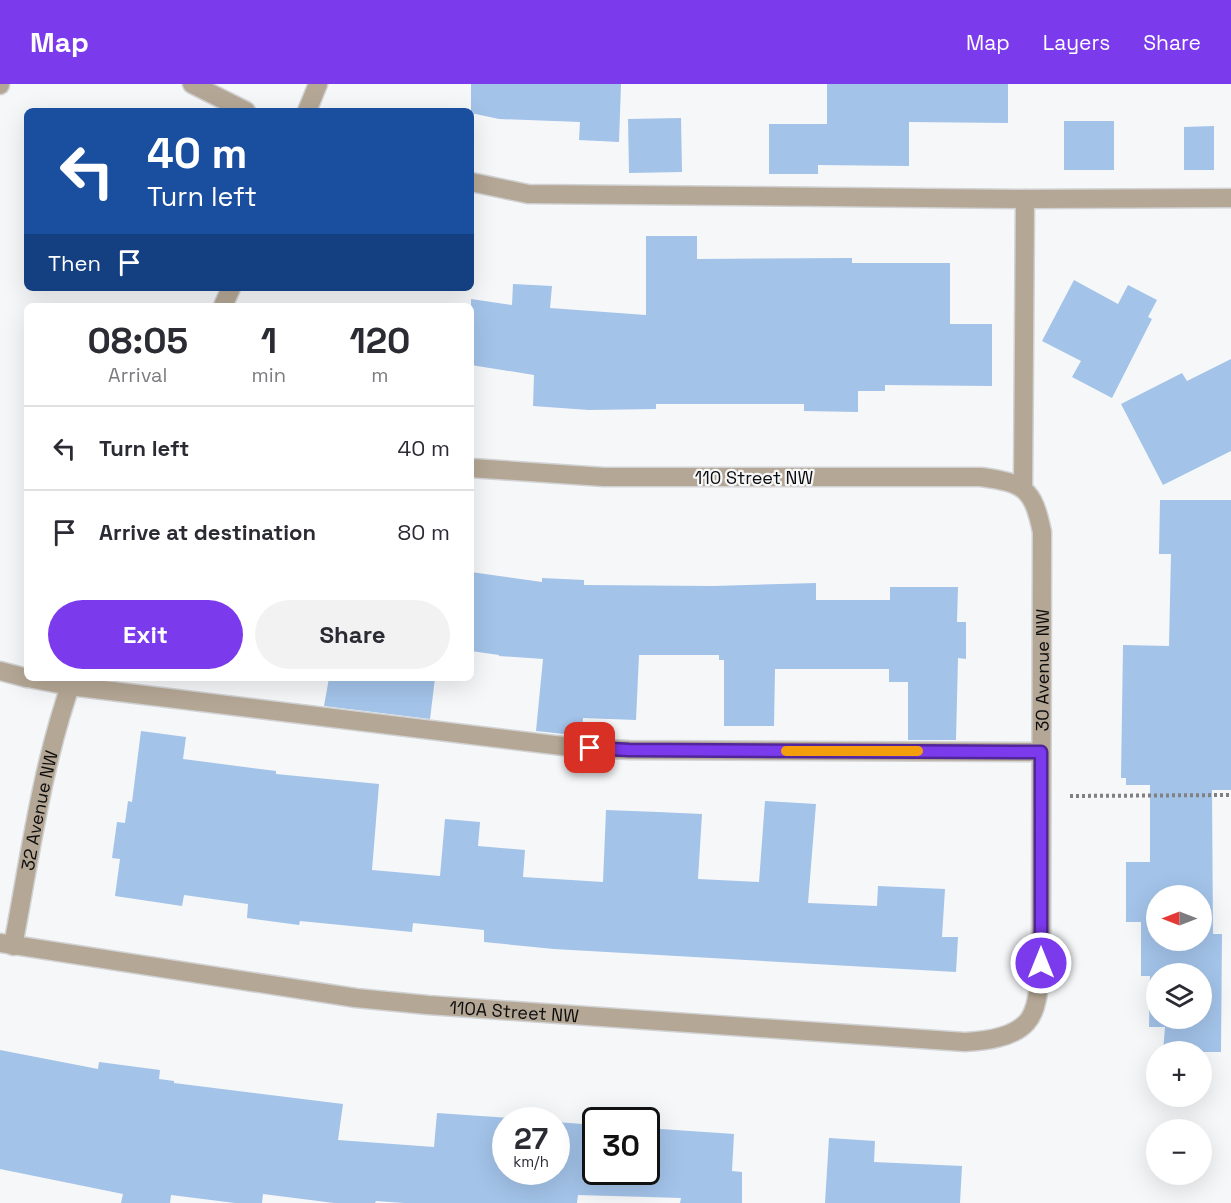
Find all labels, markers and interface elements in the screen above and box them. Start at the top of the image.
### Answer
text: Map [30,24,89,60]
text: Map [966,29,1010,56]
text: Layers [1043,29,1110,56]
text: Share [1143,29,1201,56]
text: 40 m [147,127,247,180]
icon: left [48,132,126,210]
text: Turn left [147,179,257,214]
icon: arrive [113,246,146,279]
text: Then [48,249,101,277]
text: 08:05 [88,318,188,364]
text: 1 [261,318,277,364]
text: 120 [349,318,410,364]
text: Arrival [108,362,168,388]
text: min [252,362,286,388]
text: m [371,362,389,388]
icon: left [48,432,81,465]
text: Turn left [99,434,189,462]
text: 40 m [398,434,450,462]
street label: 110 Street NW [695,466,814,489]
icon: arrive [48,516,81,549]
text: Arrive at destination [99,518,316,546]
text: 80 m [398,518,450,546]
button: Exit [48,600,243,669]
button: Share [255,600,450,669]
street label: 30 Avenue NW [1030,608,1053,732]
pin [564,722,615,773]
icon: arrive [573,731,606,764]
street label: 32 Avenue NW [15,748,62,872]
north arrow [1146,885,1212,951]
map controls [1146,885,1212,1185]
position arrow [1009,931,1073,995]
button: layers [1146,963,1212,1029]
street label: 110A Street NW [449,995,580,1027]
button: + [1146,1041,1212,1107]
speed limit sign: 30 [582,1107,660,1185]
text: 27 [514,1119,548,1158]
button: − [1146,1119,1212,1185]
text: km/h [513,1152,549,1171]

